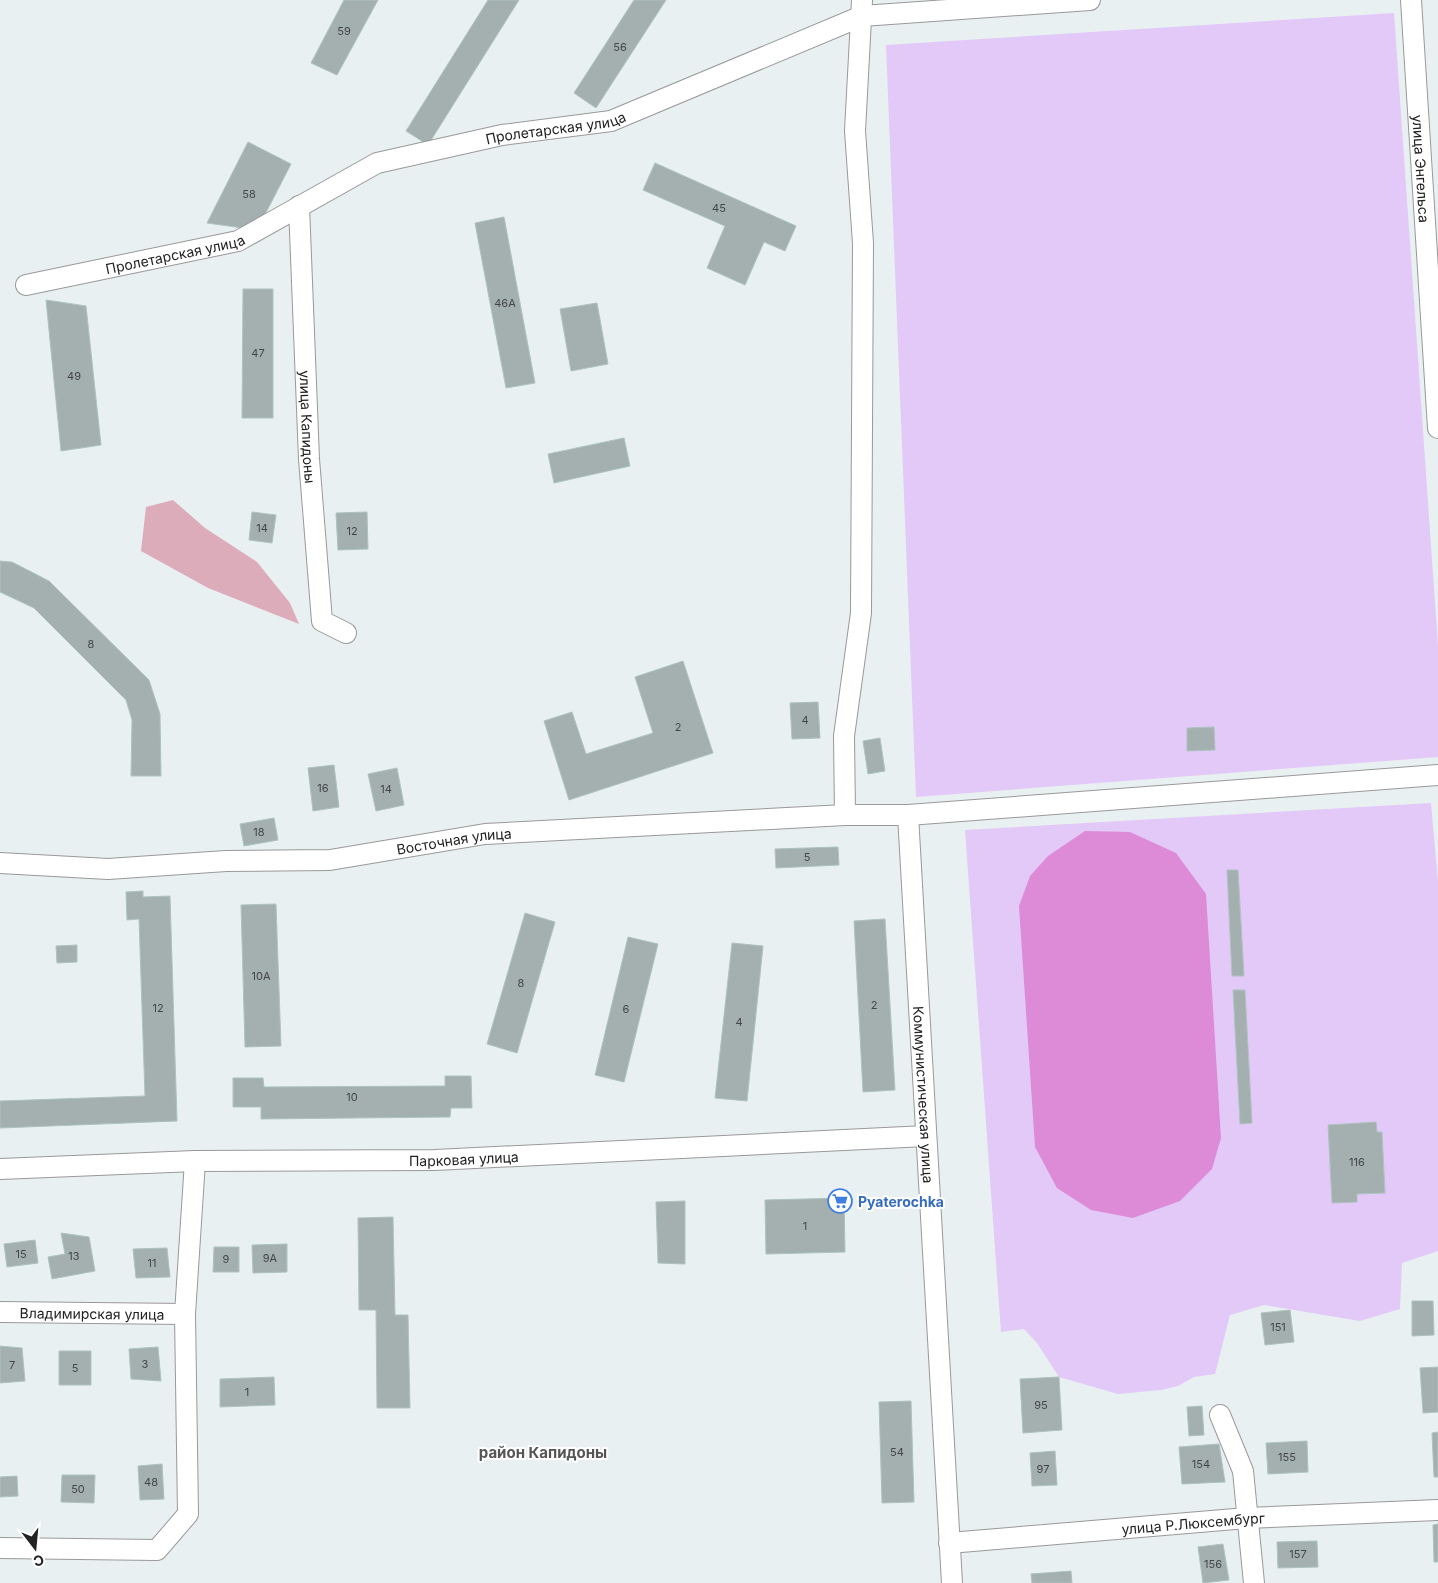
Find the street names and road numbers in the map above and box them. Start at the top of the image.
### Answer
street label: Пролетарская улица [484,107,628,147]
street label: улица Энгельса [1410,114,1434,223]
street label: Пролетарская улица [104,231,248,277]
street label: улица Капидоны [297,370,319,484]
street label: Восточная улица [395,824,512,857]
street label: Коммунистическая улица [910,1005,938,1184]
street label: Парковая улица [409,1147,519,1169]
street label: Владимирская улица [19,1304,164,1322]
street label: улица Р.Люксембург [1121,1509,1265,1537]

